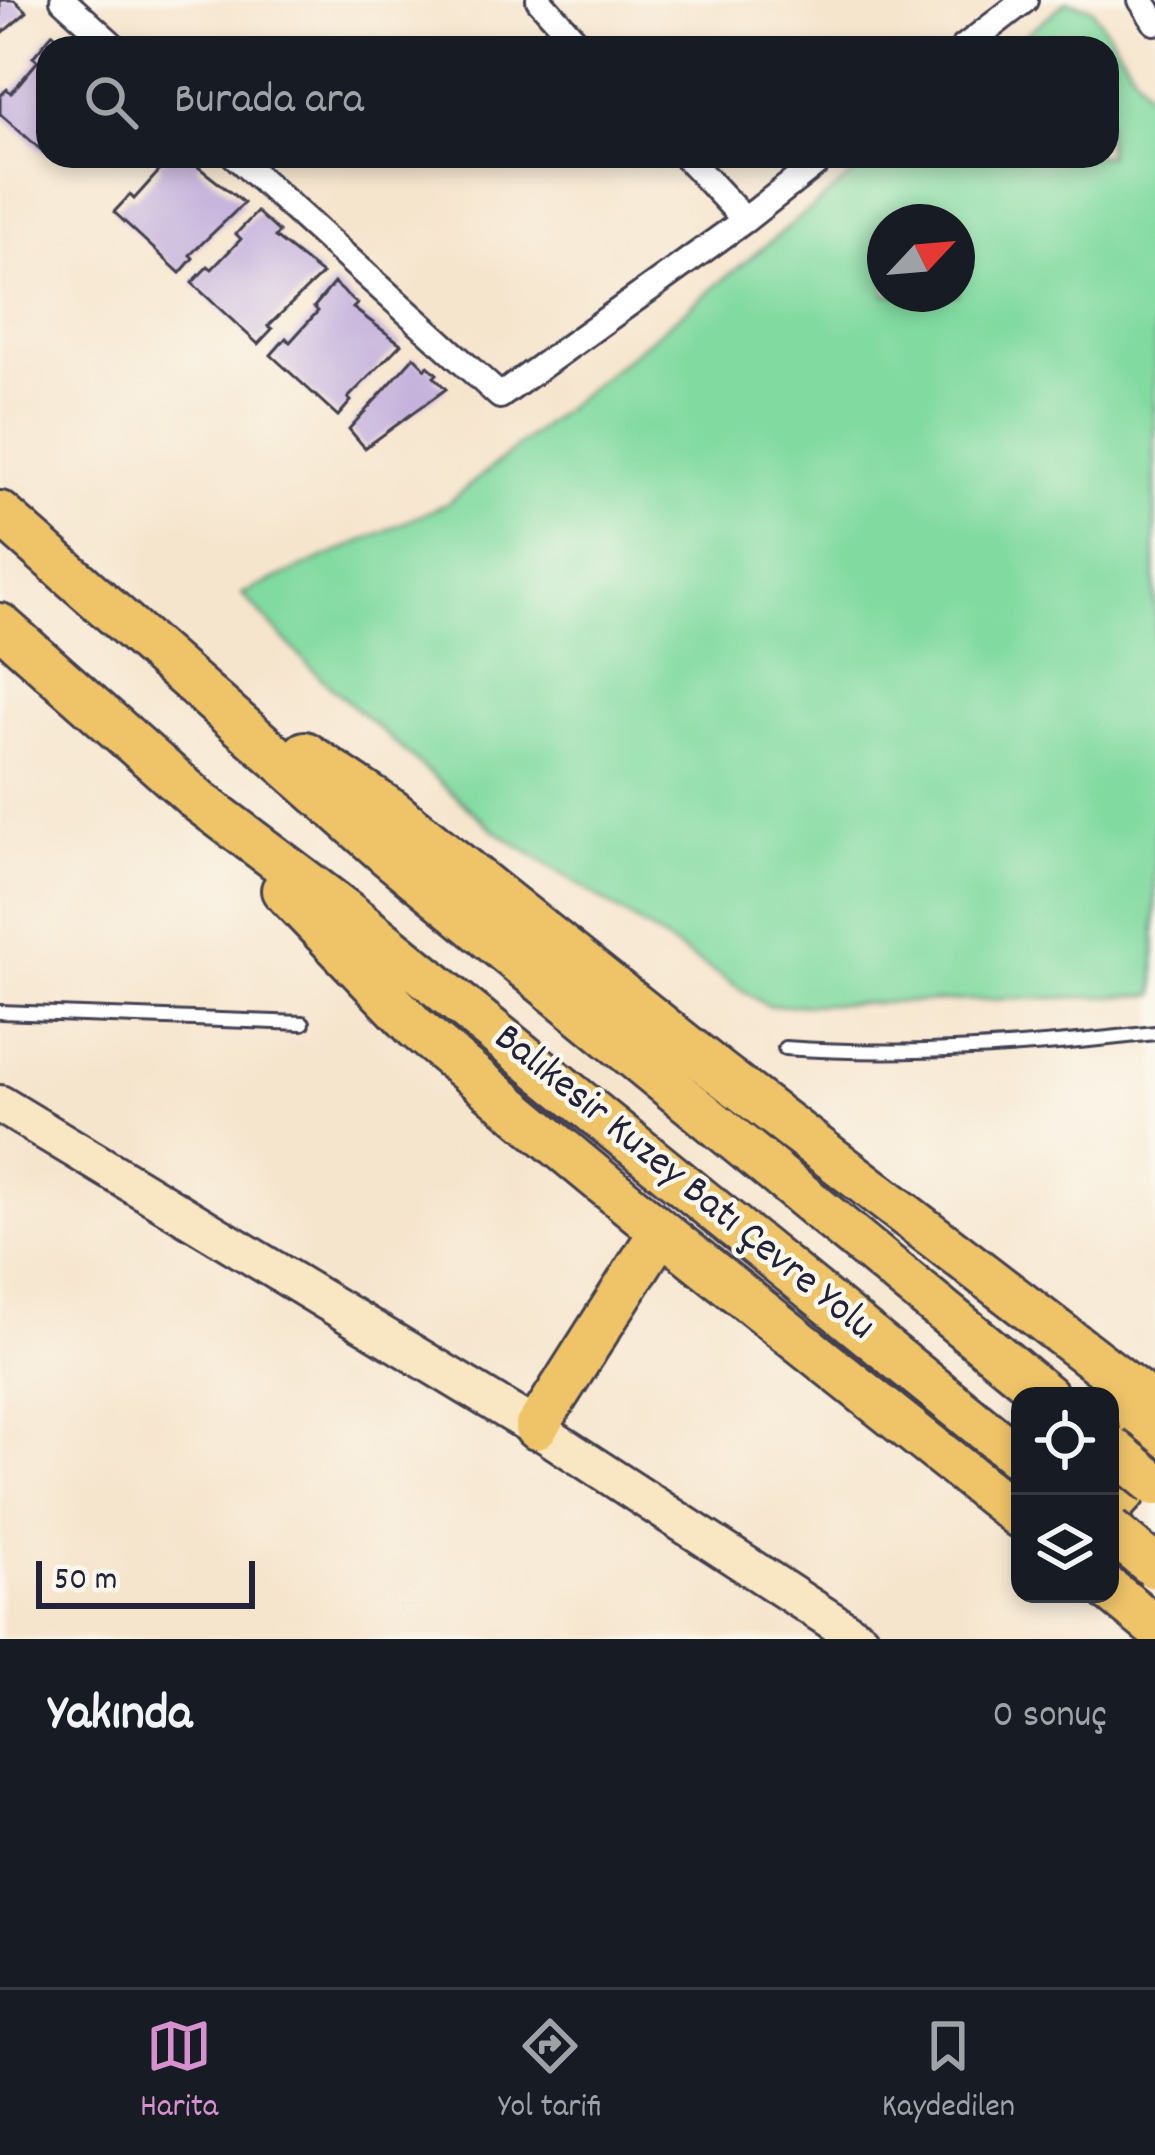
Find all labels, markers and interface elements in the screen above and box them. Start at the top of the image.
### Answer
search box [36,36,1119,168]
icon: search [78,69,144,135]
text: Burada ara [174,70,364,134]
north arrow [867,204,975,312]
street label: Balıkesir Kuzey Batı Çevre Yolu [479,1011,887,1357]
map controls [1011,1387,1119,1603]
button: locate [1011,1387,1119,1495]
button: layers [1011,1495,1119,1603]
scale bar [36,1555,255,1608]
text: 50 m [54,1558,118,1605]
text: Yakında [48,1681,192,1753]
text: 0 sonuç [993,1690,1107,1745]
tab: Harita [140,2013,218,2132]
tab: Yol tarifi [498,2013,602,2132]
tab: Kaydedilen [882,2013,1015,2132]

